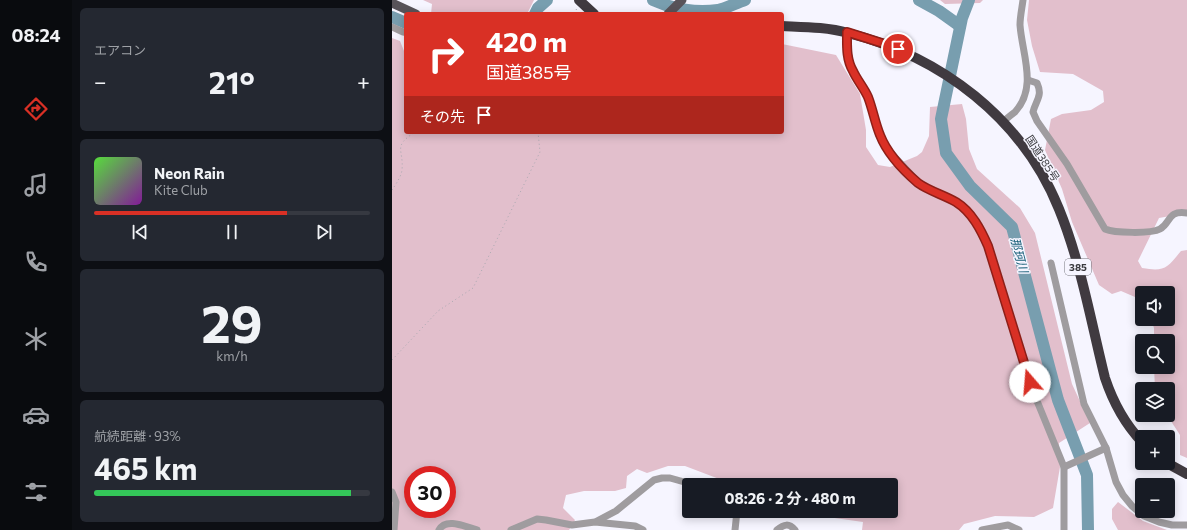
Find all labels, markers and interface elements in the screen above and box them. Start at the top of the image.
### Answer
text: 08:24 [12,24,60,46]
text: 420 m [486,24,567,58]
icon: right [420,28,472,80]
pin [881,32,915,66]
icon: arrive [887,38,909,60]
text: エアコン [94,42,146,58]
text: 国道385号 [486,61,572,83]
text: 21° [209,63,255,100]
text: − [94,68,107,95]
text: + [357,68,370,95]
icon: directions [22,95,50,123]
icon: arrive [473,104,495,126]
text: その先 [420,107,465,125]
street label: 国道385号 [1023,133,1063,183]
text: Neon Rain [154,164,225,182]
icon: music [22,171,50,199]
text: Kite Club [154,182,208,198]
icon: previous [129,221,151,243]
icon: pause [221,221,243,243]
icon: next [313,221,335,243]
water label: 那珂川 [1009,236,1032,276]
icon: phone [22,248,50,276]
road number: 385 [1065,259,1091,275]
map controls [1135,286,1175,518]
button: sound [1135,286,1175,326]
text: 29 [201,290,263,354]
icon: climate [22,325,50,353]
button: search [1135,334,1175,374]
text: km/h [216,348,248,364]
position arrow [1009,361,1051,403]
button: layers [1135,382,1175,422]
icon: car [22,401,50,429]
text: 航続距離 · 93% [94,428,181,444]
button: + [1135,430,1175,470]
text: 465 km [94,449,198,486]
speed limit sign: 30 [404,466,456,518]
icon: filters [22,478,50,506]
button: − [1135,478,1175,518]
text: 08:26 · 2 分 · 480 m [724,489,856,507]

